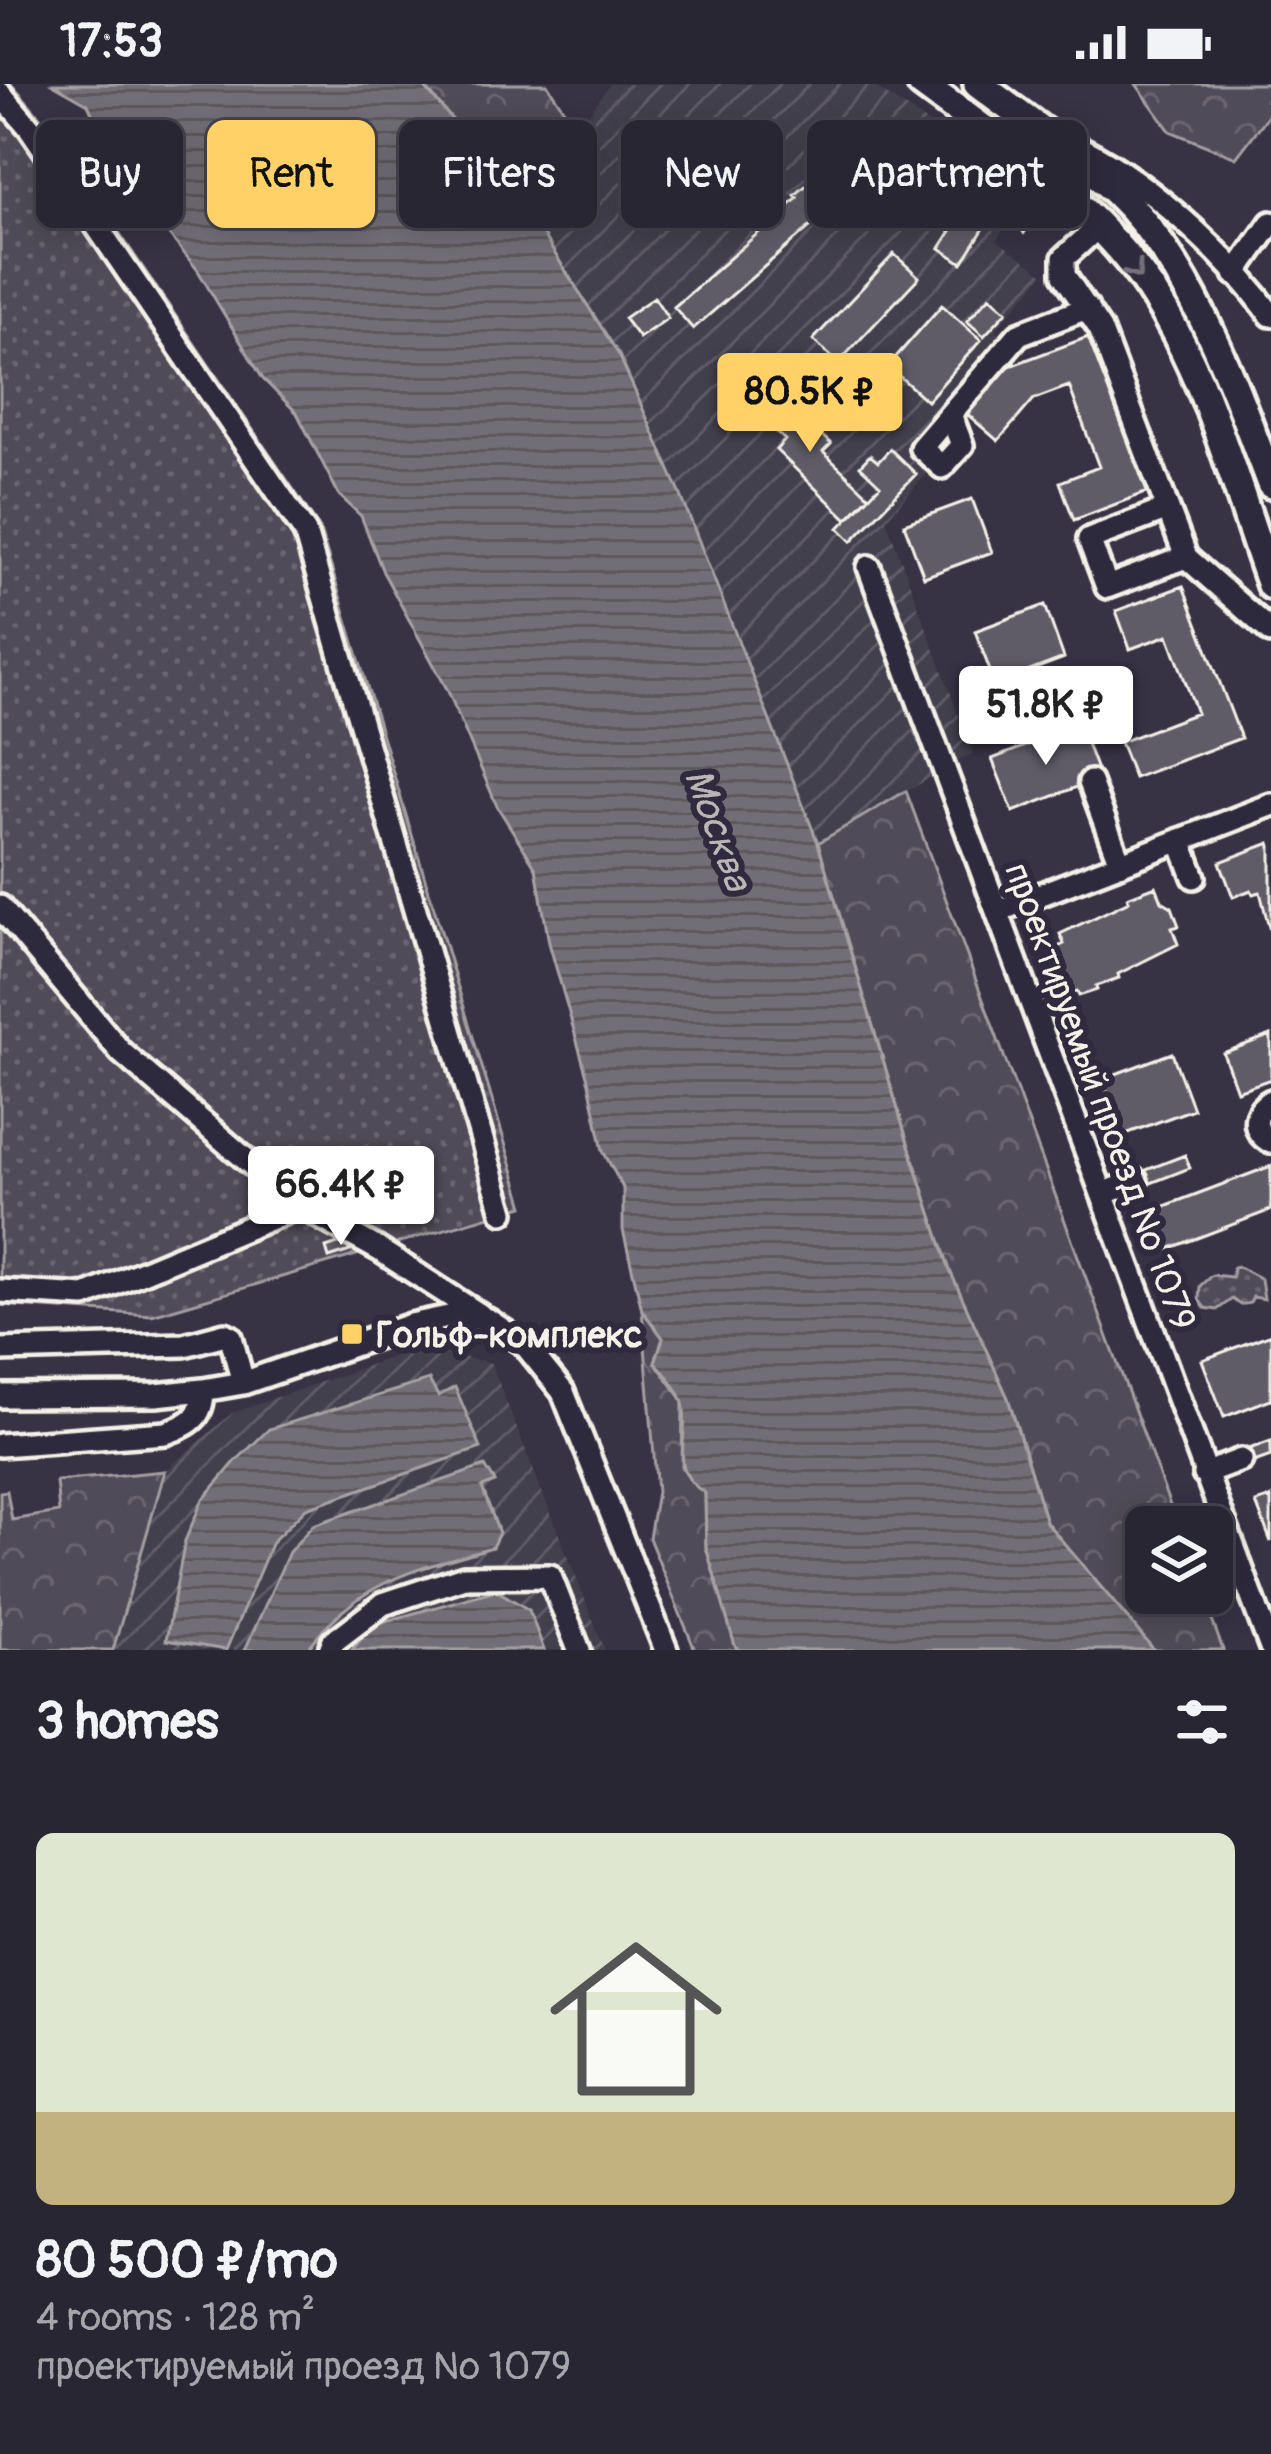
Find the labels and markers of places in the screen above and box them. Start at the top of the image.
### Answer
pin: 80.5K ₽ [699,353,921,455]
pin: 51.8K ₽ [935,666,1157,768]
pin: 66.4K ₽ [230,1146,452,1248]
place label: Гольф-комплекс [376,1313,642,1358]
marker: Гольф-комплекс [339,1321,365,1347]

